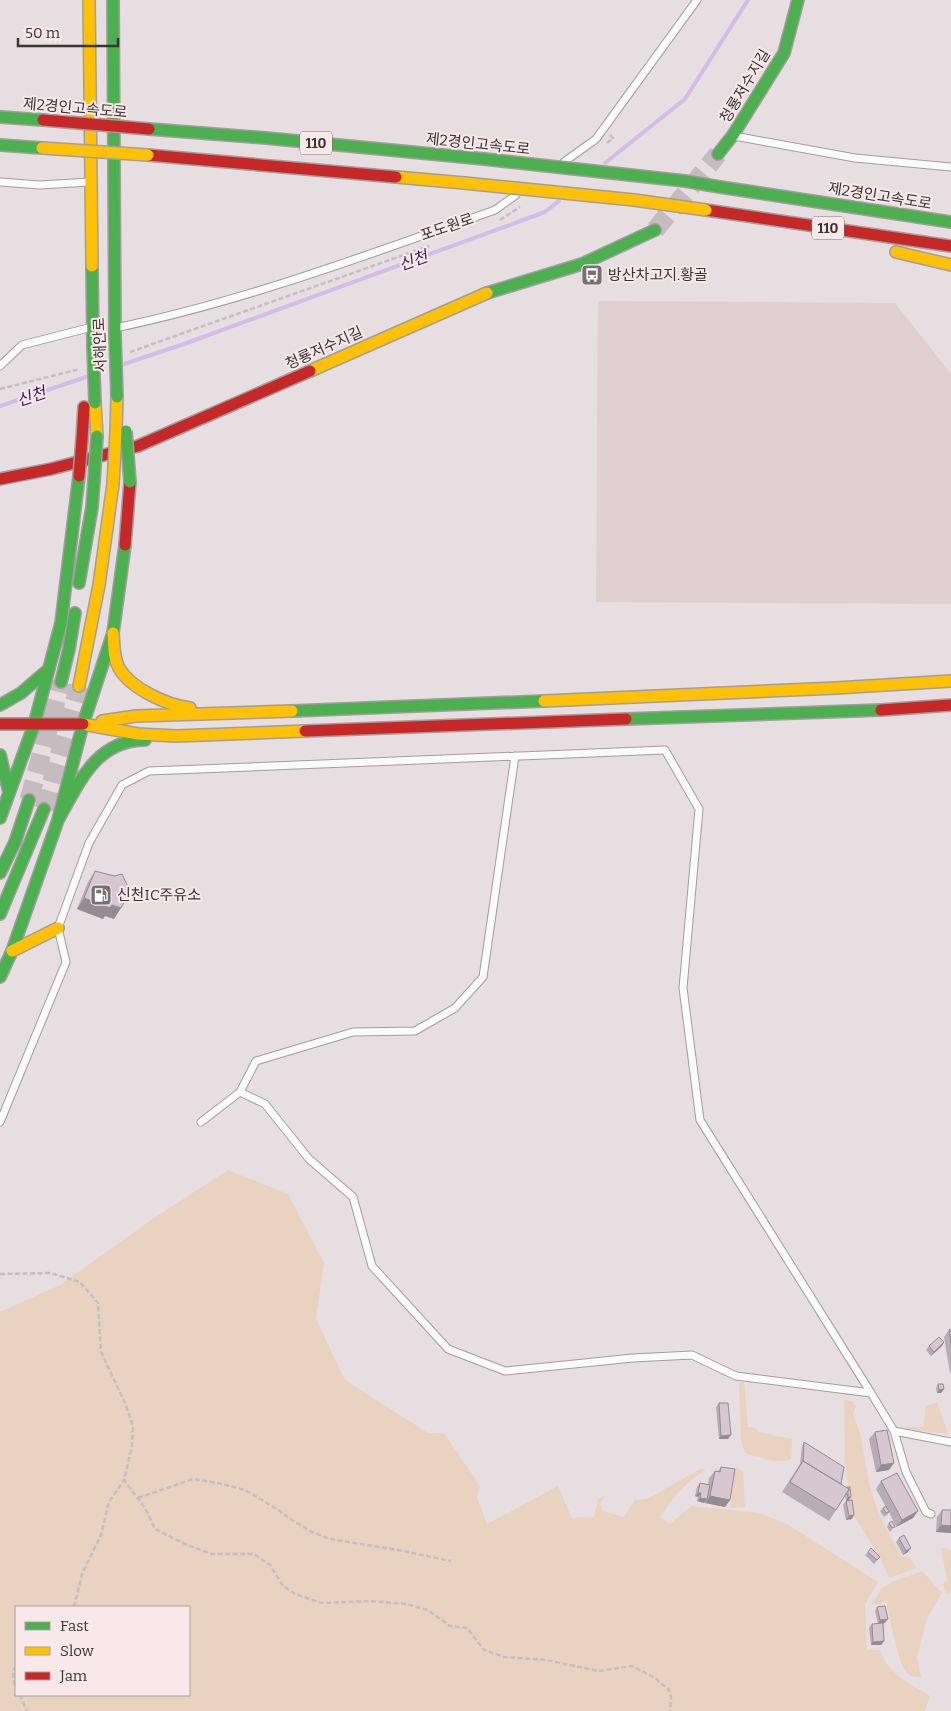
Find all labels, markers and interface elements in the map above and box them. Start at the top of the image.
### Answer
scale bar [18,15,118,47]
text: 50 m [25,24,61,42]
street label: 청룡저수지길 [716,46,774,126]
street label: 제2경인고속도로 [22,94,128,122]
street label: 제2경인고속도로 [425,130,531,158]
road number: 110 [300,132,332,154]
street label: 제2경인고속도로 [827,179,933,213]
street label: 포도원로 [418,210,476,244]
road number: 110 [812,217,844,240]
water label: 신천 [396,246,432,274]
bus stop icon: 방산차고지.황골 [580,263,604,287]
place label: 방산차고지.황골 [608,266,708,284]
street label: 서해안로 [90,317,110,373]
street label: 청룡저수지길 [283,323,365,373]
water label: 신천 [14,382,50,410]
fuel station icon: 신천IC주유소 [89,883,113,907]
place label: 신천IC주유소 [117,886,201,904]
legend [15,1606,190,1696]
text: Fast [60,1617,89,1635]
text: Slow [60,1642,95,1660]
text: Jam [59,1667,88,1685]

